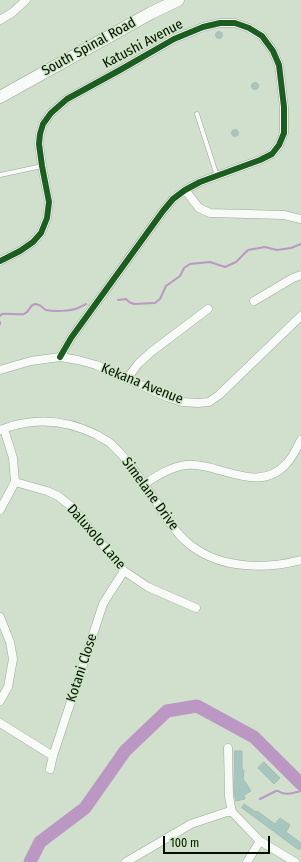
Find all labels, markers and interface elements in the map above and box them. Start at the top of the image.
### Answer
street label: South Spinal Road [39,14,139,80]
street label: Katushi Avenue [100,16,186,72]
street label: Kekana Avenue [99,360,185,408]
street label: Simelane Drive [118,454,182,534]
street label: Daluxolo Lane [63,501,129,573]
street label: Kotani Close [63,632,101,704]
scale bar [165,828,272,854]
text: 100 m [170,836,199,850]

